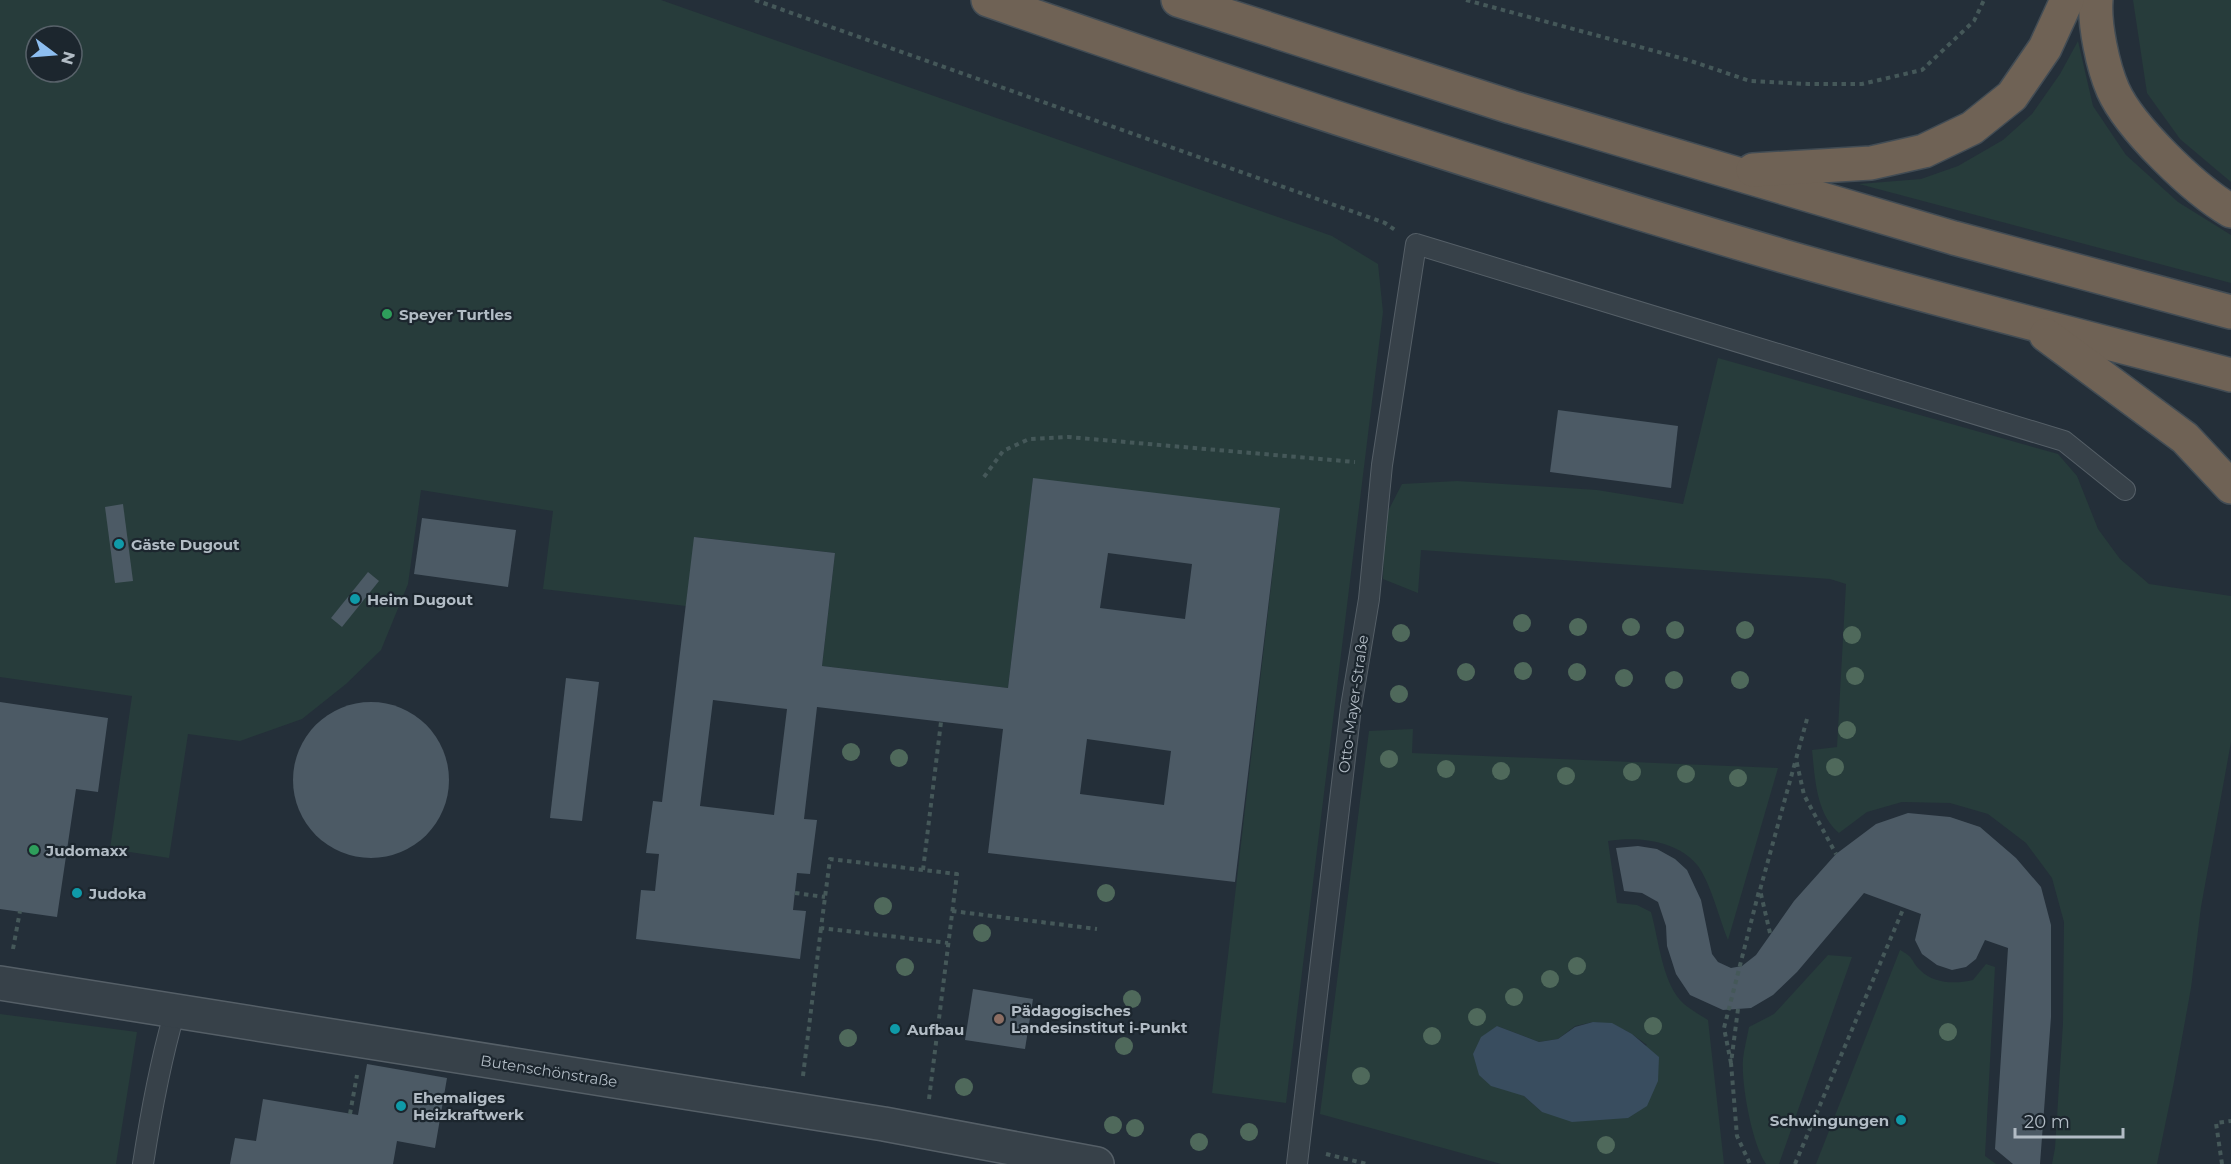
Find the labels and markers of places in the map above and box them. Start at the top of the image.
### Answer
place label: Speyer Turtles [399,305,512,324]
marker: Speyer Turtles [380,307,394,321]
place label: Gäste Dugout [131,535,240,554]
marker: Gäste Dugout [112,537,126,551]
place label: Heim Dugout [367,590,473,609]
marker: Heim Dugout [348,592,362,606]
place label: Judomaxx [45,841,128,860]
marker: Judomaxx [27,843,41,857]
place label: Judoka [88,884,147,903]
marker: Judoka [70,886,84,900]
place label: Pädagogisches Landesinstitut i-Punkt [1011,1001,1188,1037]
marker: Pädagogisches Landesinstitut i-Punkt [992,1012,1006,1026]
place label: Aufbau [906,1020,964,1039]
marker: Aufbau [888,1022,902,1036]
place label: Ehemaliges Heizkraftwerk [413,1088,524,1124]
marker: Ehemaliges Heizkraftwerk [394,1099,408,1113]
place label: Schwingungen [1770,1111,1889,1130]
marker: Schwingungen [1894,1113,1908,1127]

